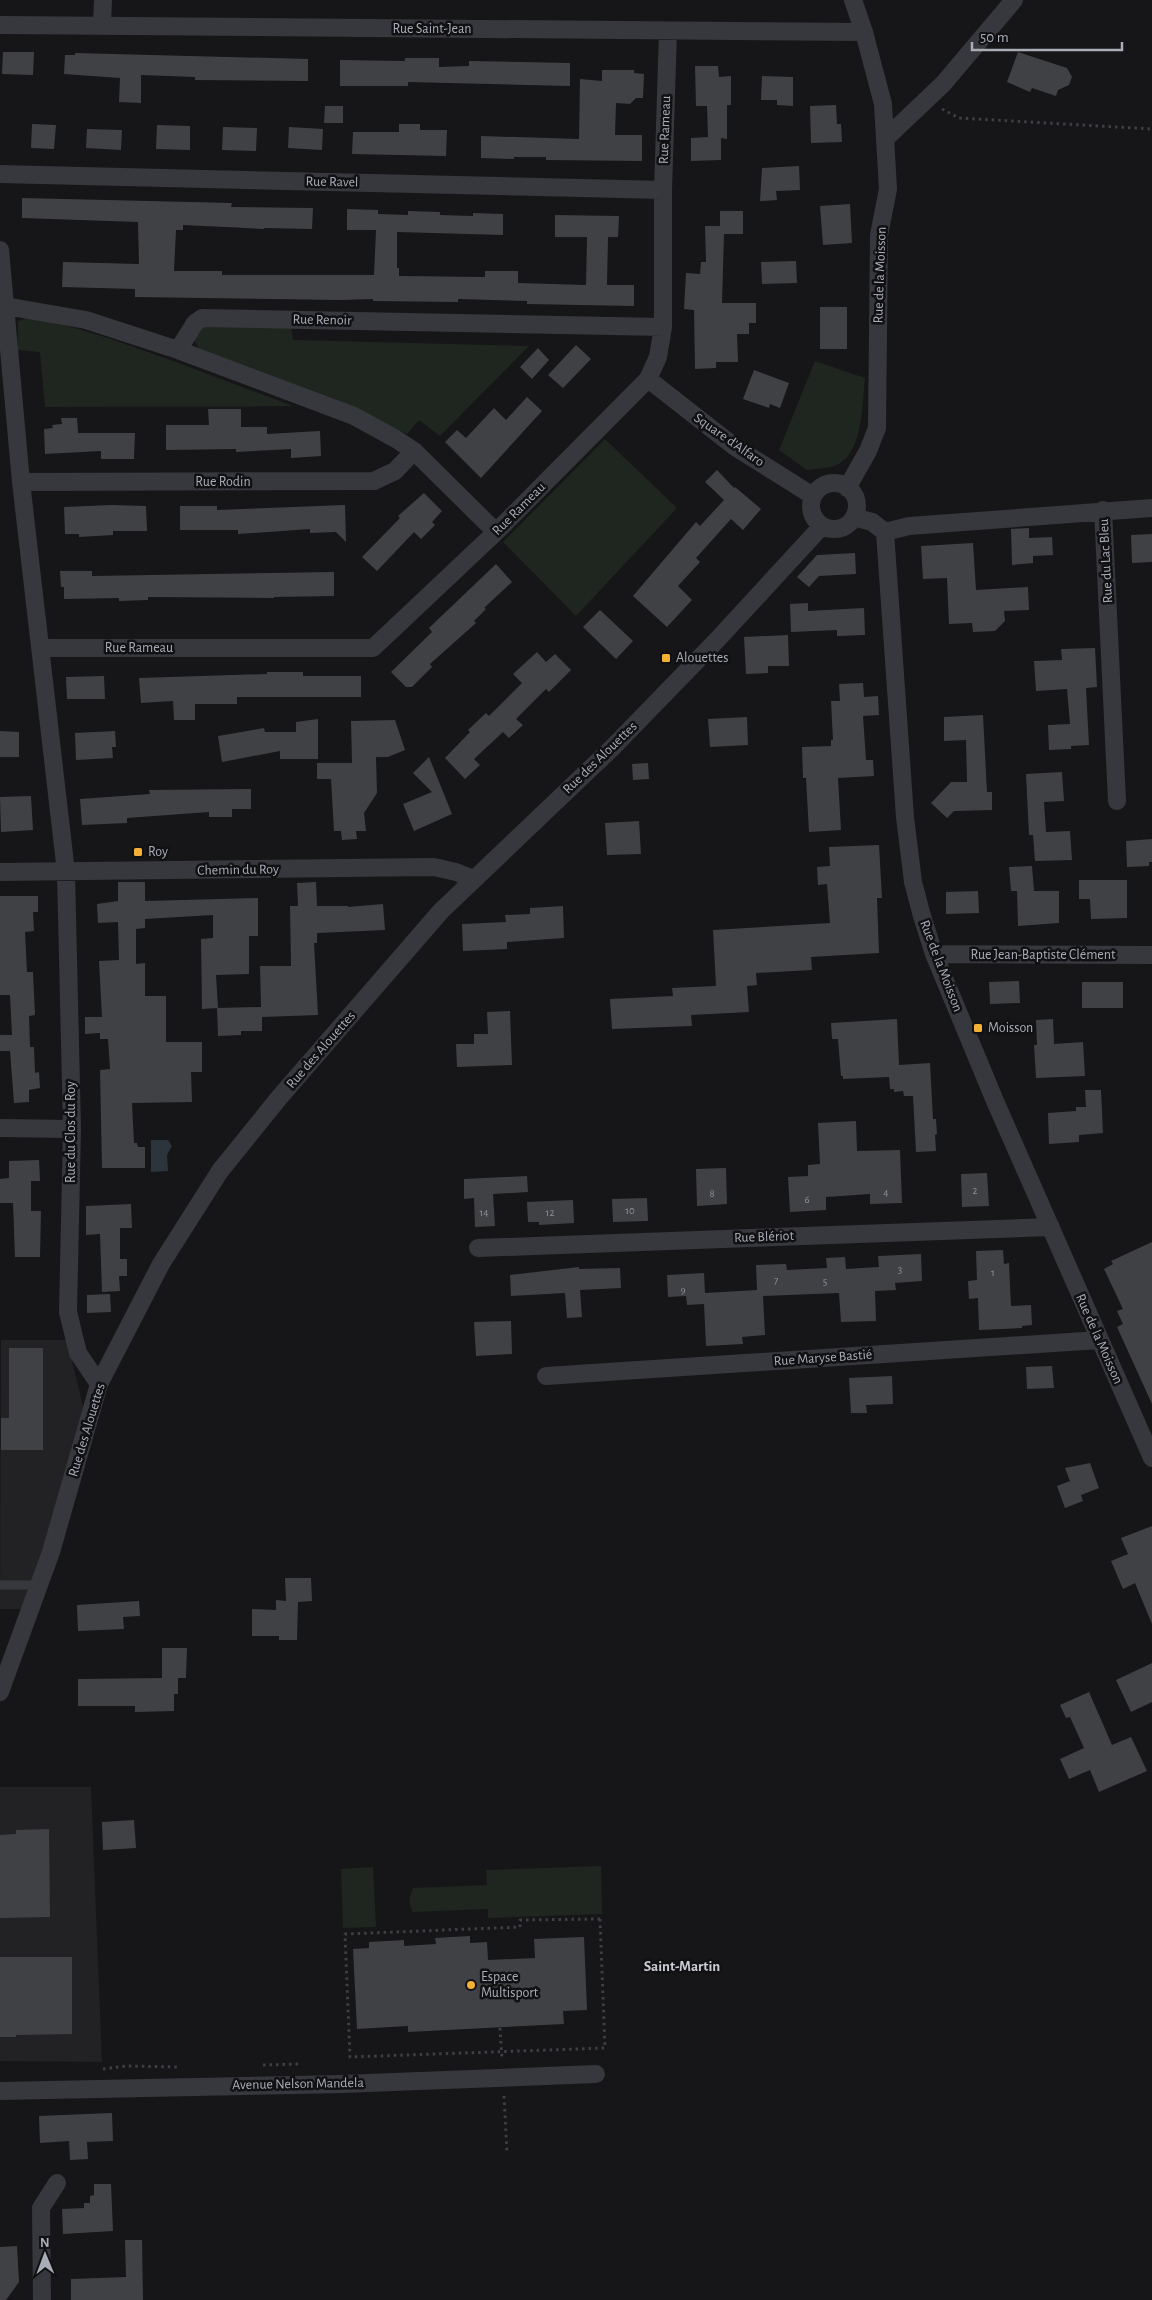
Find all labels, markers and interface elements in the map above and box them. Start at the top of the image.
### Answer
scale bar [972,20,1122,52]
street label: Rue Saint-Jean [392,22,472,36]
text: 50 m [980,30,1009,45]
street label: Rue Rameau [657,96,673,164]
street label: Rue Ravel [305,175,359,189]
street label: Rue de la Moisson [871,226,889,324]
street label: Rue Renoir [292,312,352,328]
street label: Square d'Alfaro [691,411,767,469]
street label: Rue Rodin [195,475,251,489]
street label: Rue Rameau [490,480,548,538]
street label: Rue du Lac Bleu [1097,518,1115,604]
street label: Rue Rameau [105,641,173,655]
place label: Alouettes [676,651,728,665]
marker: Alouettes [660,652,672,664]
street label: Rue des Alouettes [560,719,640,797]
place label: Roy [148,845,168,859]
marker: Roy [132,846,144,858]
street label: Chemin du Roy [197,862,279,878]
street label: Rue de la Moisson [917,918,965,1014]
street label: Rue Jean-Baptiste Clément [970,948,1116,962]
street label: Rue des Alouettes [284,1009,358,1091]
place label: Moisson [988,1021,1033,1035]
marker: Moisson [972,1022,984,1034]
street label: Rue du Clos du Roy [64,1081,78,1183]
house number: 2 [972,1185,978,1196]
house number: 4 [883,1187,889,1198]
house number: 8 [709,1188,715,1199]
house number: 6 [804,1194,810,1205]
house number: 10 [625,1205,635,1216]
house number: 14 [479,1207,489,1218]
house number: 12 [546,1207,554,1218]
street label: Rue Blériot [734,1229,795,1245]
house number: 3 [898,1264,903,1275]
house number: 1 [991,1267,995,1278]
house number: 7 [774,1275,779,1286]
house number: 5 [823,1276,828,1287]
house number: 9 [680,1284,686,1295]
street label: Rue de la Moisson [1073,1292,1125,1386]
street label: Rue Maryse Bastié [773,1348,873,1368]
street label: Rue des Alouettes [66,1382,108,1478]
district label: Saint-Martin [644,1959,720,1974]
place label: Espace Multisport [481,1970,539,2000]
marker: Espace Multisport [465,1979,477,1991]
street label: Avenue Nelson Mandela [232,2076,365,2092]
north arrow [20,2230,70,2280]
text: N [40,2236,50,2250]

